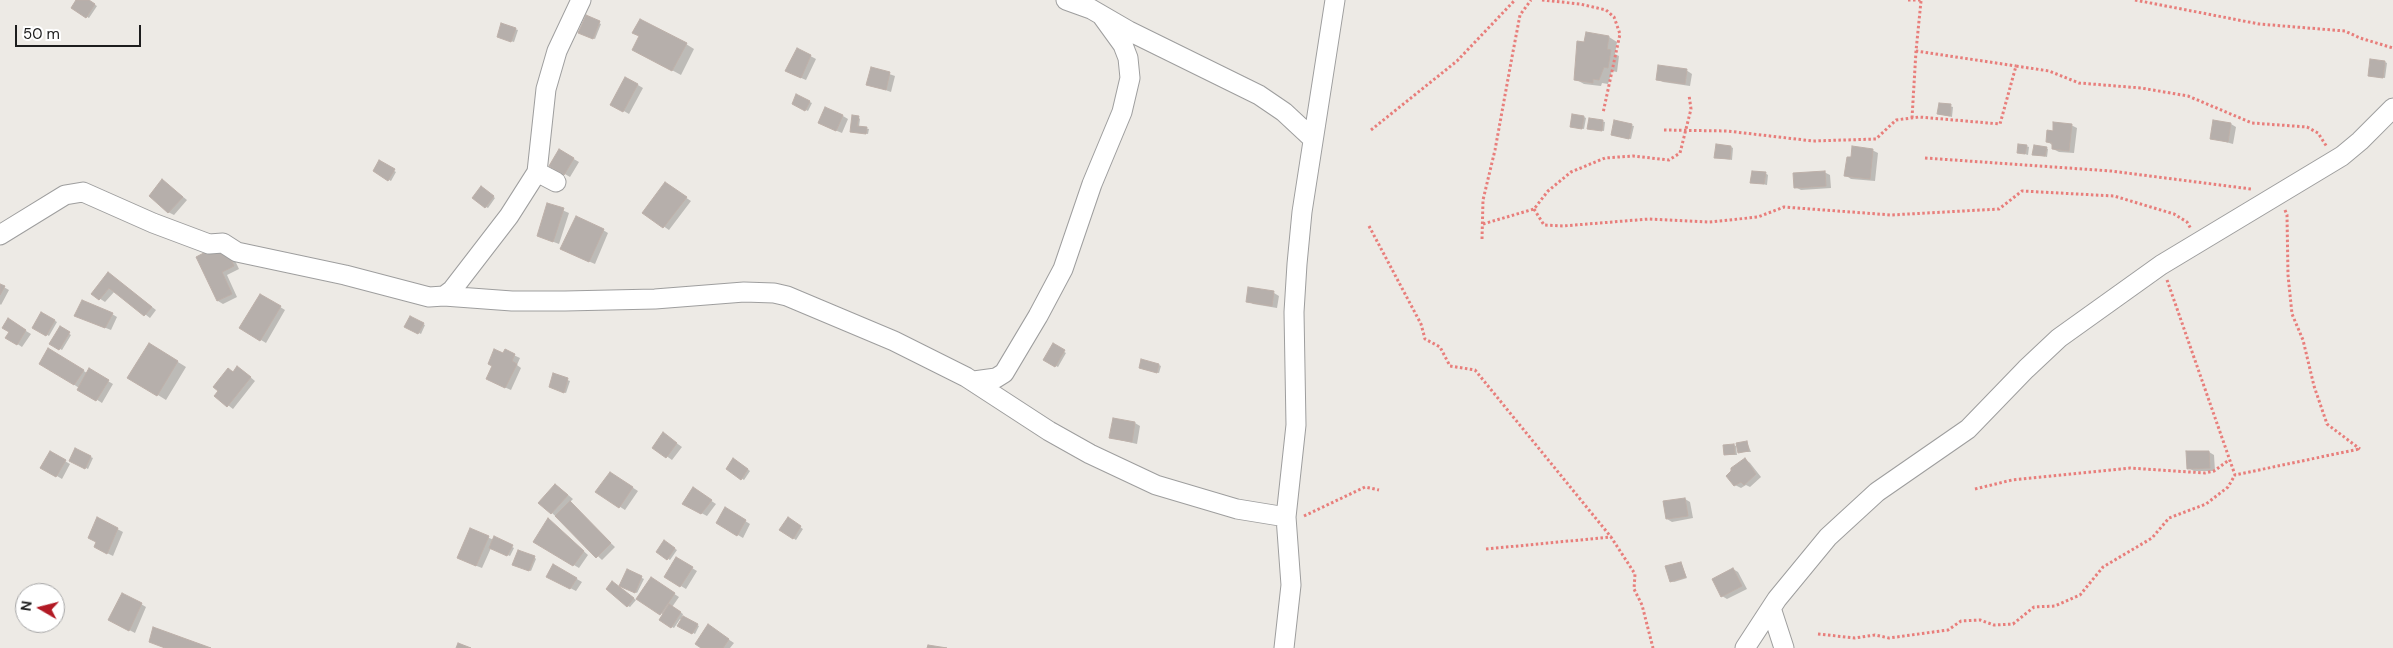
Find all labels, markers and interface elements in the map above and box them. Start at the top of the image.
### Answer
scale bar [18,15,144,47]
text: 50 m [23,24,60,44]
north arrow [15,583,65,633]
text: N [17,600,36,612]

